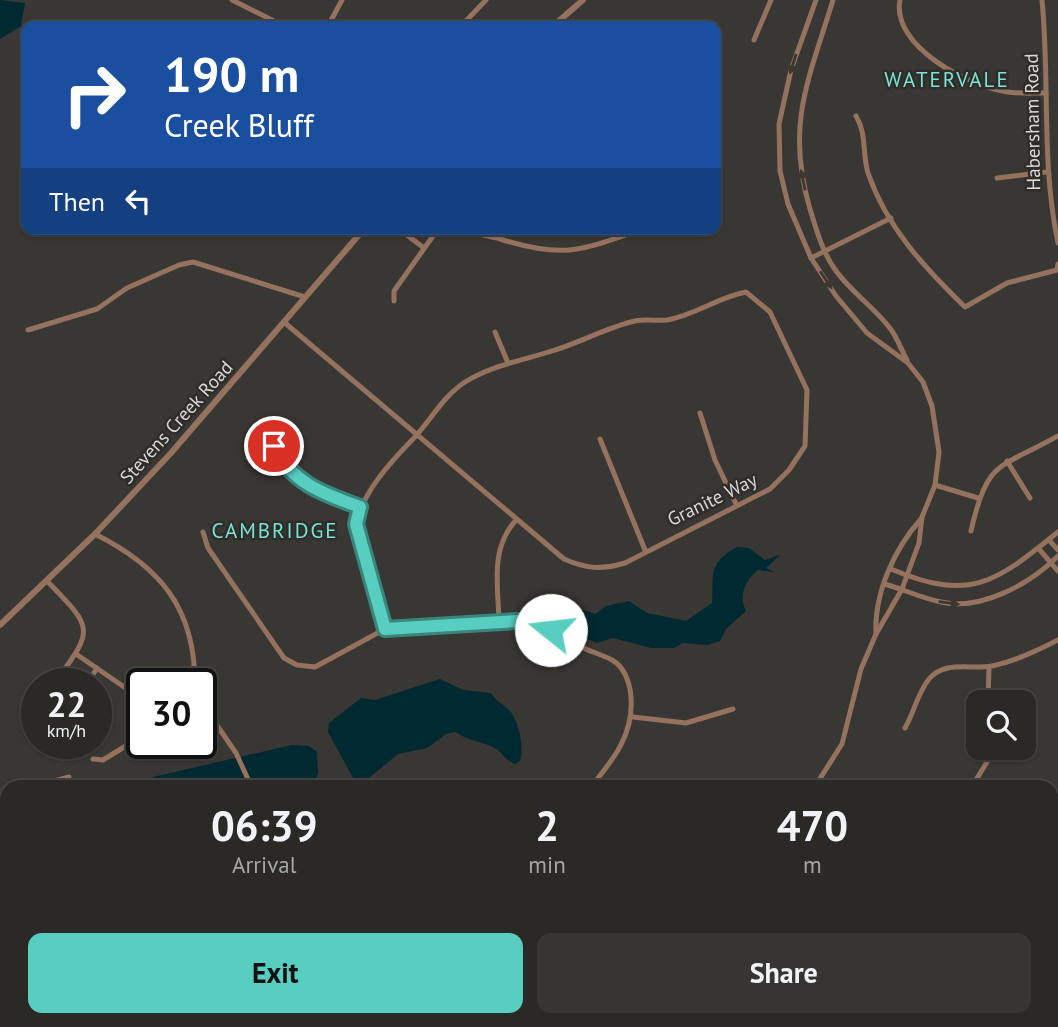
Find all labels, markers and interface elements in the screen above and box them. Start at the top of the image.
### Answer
text: 190 m [164,42,299,106]
icon: right [49,49,140,140]
street label: Habersham Road [1019,53,1045,191]
one-way arrow [787,54,798,75]
district label: WATERVALE [884,66,1010,93]
text: Creek Bluff [164,104,313,146]
one-way arrow [798,169,809,191]
icon: left [119,182,157,220]
text: Then [49,185,105,218]
one-way arrow [819,271,833,289]
street label: Stevens Creek Road [114,355,238,489]
pin [244,416,304,476]
icon: arrive [255,427,293,465]
street label: Granite Way [663,467,761,531]
district label: CAMBRIDGE [211,517,339,544]
position arrow [514,593,588,667]
one-way arrow [938,597,960,608]
speed limit sign: 30 [126,668,217,759]
text: 22 [47,681,86,727]
map controls [966,690,1036,760]
button: search [966,690,1036,760]
text: km/h [47,719,86,742]
text: 06:39 [211,798,317,853]
text: 2 [535,798,559,853]
text: 470 [777,798,848,853]
text: Arrival [232,850,296,879]
text: min [528,850,566,879]
text: m [803,850,822,879]
button: Exit [28,933,523,1013]
button: Share [537,933,1031,1013]

